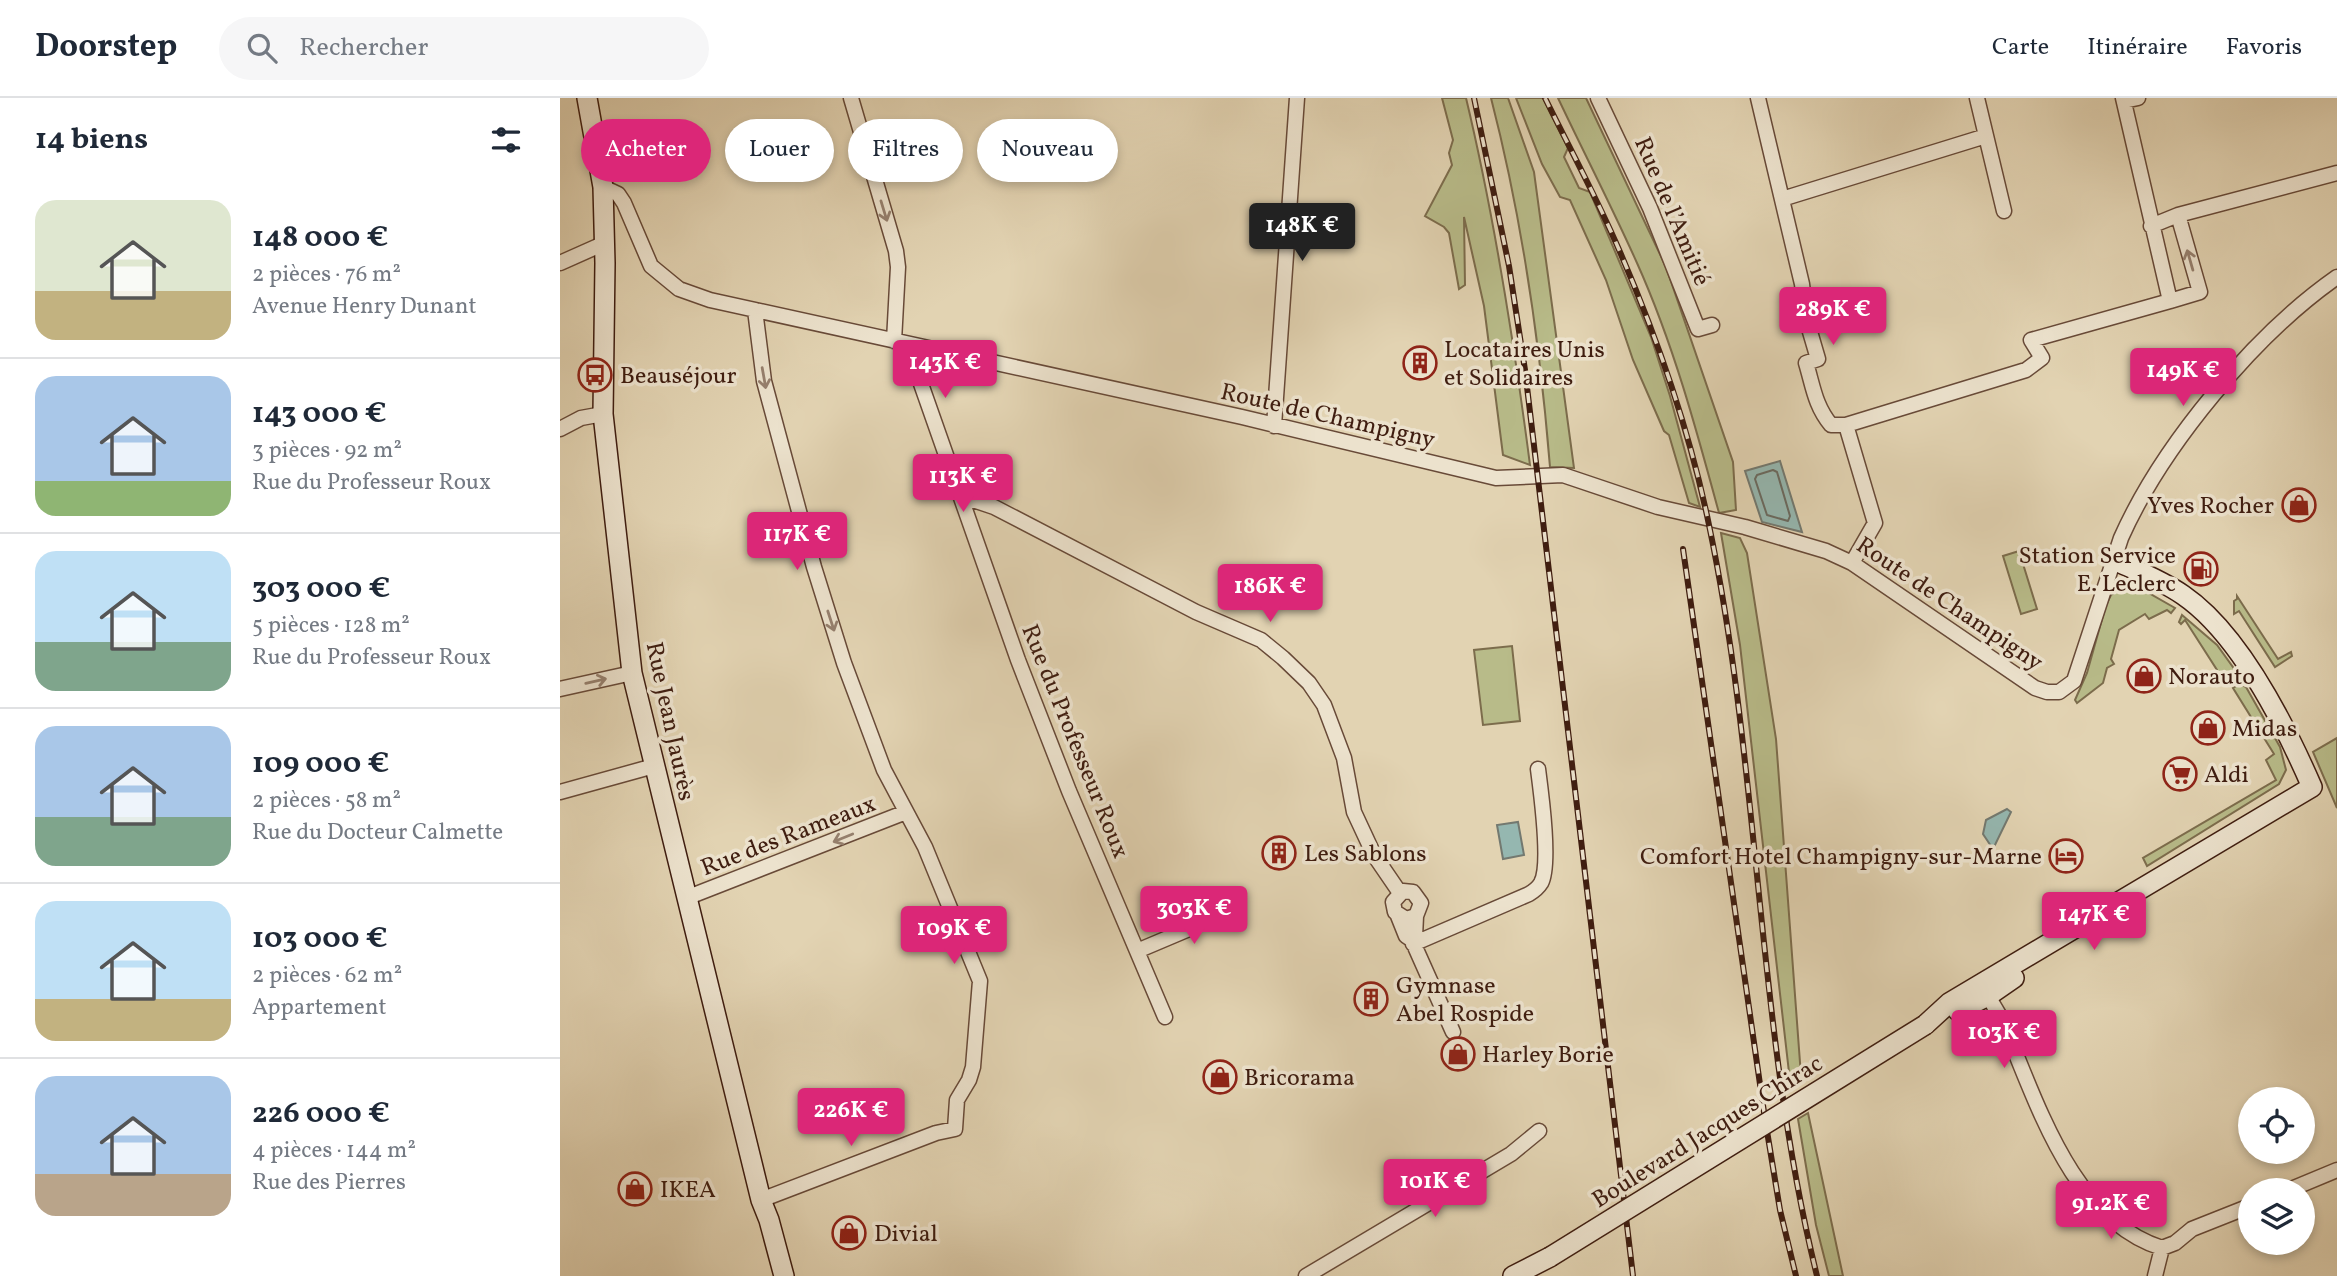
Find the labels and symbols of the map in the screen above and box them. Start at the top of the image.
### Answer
street label: Rue de l’Amitié [1624,132,1718,292]
one-way arrow [878,199,891,221]
pin: 148K € [1245,204,1359,263]
one-way arrow [2183,249,2196,271]
pin: 289K € [1776,288,1890,347]
place label: Locataires Unis et Solidaires [1444,334,1605,396]
pin: 143K € [888,341,1002,400]
building icon: Locataires Unis et Solidaires [1401,344,1439,382]
pin: 149K € [2126,348,2240,408]
bus stop icon: Beauséjour [576,356,614,394]
place label: Beauséjour [620,360,737,394]
one-way arrow [758,366,771,389]
street label: Route de Champigny [1217,376,1438,458]
pin: 113K € [906,454,1020,514]
shop icon: Yves Rocher [2280,486,2318,524]
place label: Yves Rocher [2147,490,2274,524]
pin: 117K € [740,512,854,572]
street label: Route de Champigny [1849,529,2049,680]
place label: Station Service E. Leclerc [2019,540,2176,602]
fuel station icon: Station Service E. Leclerc [2182,550,2220,588]
pin: 186K € [1213,564,1327,624]
one-way arrow [825,610,838,632]
street label: Rue du Professeur Roux [1012,620,1137,864]
street label: Rue Jean Jaurès [636,639,702,804]
shop icon: Norauto [2125,657,2163,695]
place label: Norauto [2168,661,2255,695]
one-way arrow [584,673,607,687]
shop icon: Midas [2189,709,2227,747]
place label: Midas [2232,713,2297,747]
supermarket icon: Aldi [2161,755,2199,793]
place label: Aldi [2204,759,2249,793]
street label: Rue des Rameaux [696,788,881,886]
one-way arrow [833,832,854,845]
building icon: Les Sablons [1260,834,1298,872]
hotel icon: Comfort Hotel Champigny-sur-Marne [2047,837,2085,875]
place label: Les Sablons [1304,838,1427,872]
place label: Comfort Hotel Champigny-sur-Marne [1640,841,2042,875]
pin: 303K € [1137,886,1251,946]
pin: 147K € [2037,892,2151,952]
pin: 109K € [897,906,1011,966]
place label: Gymnase Abel Rospide [1396,970,1534,1032]
building icon: Gymnase Abel Rospide [1352,980,1390,1018]
pin: 103K € [1947,1010,2061,1070]
shop icon: Harley Borie [1439,1035,1477,1073]
place label: Harley Borie [1482,1039,1614,1073]
street label: Boulevard Jacques Chirac [1586,1048,1830,1218]
shop icon: Bricorama [1201,1058,1239,1096]
place label: Bricorama [1244,1062,1355,1096]
pin: 226K € [794,1088,908,1148]
pin: 101K € [1378,1160,1492,1219]
shop icon: IKEA [616,1170,654,1208]
place label: IKEA [660,1174,716,1208]
pin: 91.2K € [2046,1182,2176,1241]
shop icon: Divial [830,1214,868,1252]
place label: Divial [874,1218,938,1252]

